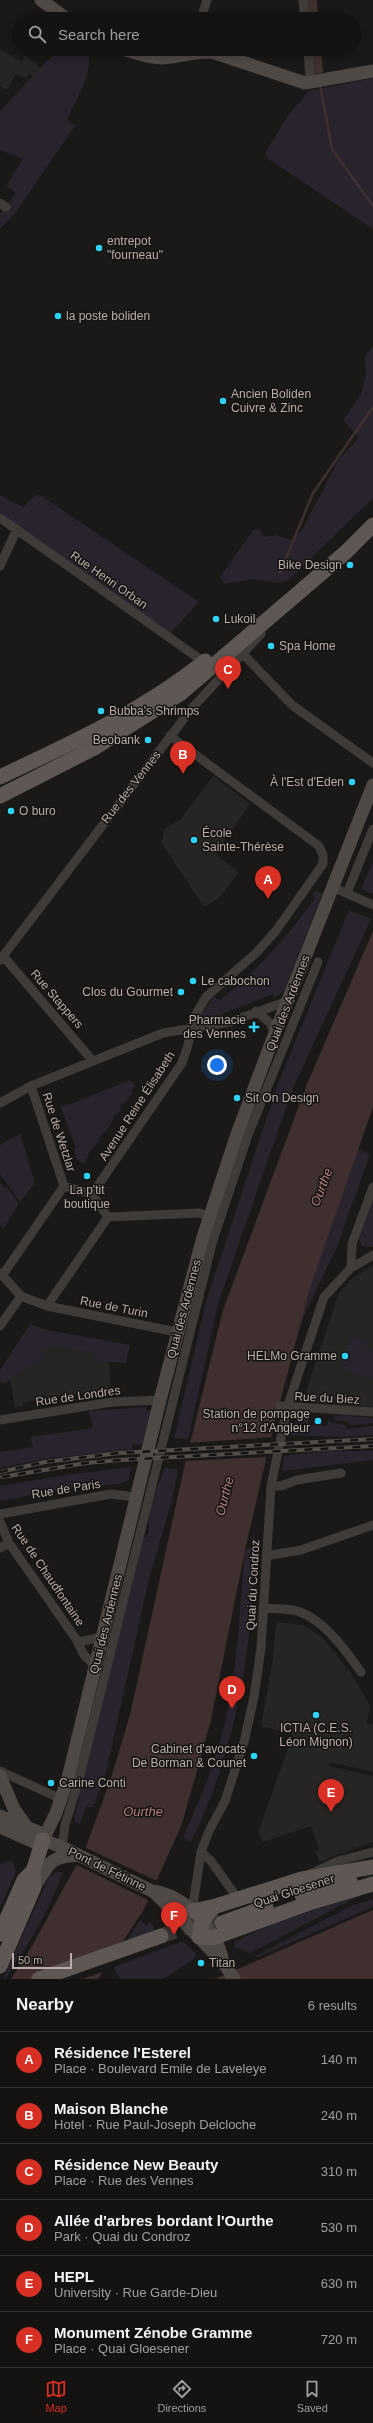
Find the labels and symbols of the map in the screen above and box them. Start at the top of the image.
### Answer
place label: entrepot "fourneau" [107,234,163,262]
marker: entrepot "fourneau" [94,243,104,253]
place label: la poste boliden [66,309,150,323]
marker: la poste boliden [53,311,63,321]
place label: Ancien Boliden Cuivre & Zinc [231,387,311,415]
marker: Ancien Boliden Cuivre & Zinc [218,396,228,406]
street label: Rue Henri Orban [68,548,150,612]
place label: Bike Design [278,558,342,572]
marker: Bike Design [345,560,355,570]
place label: Lukoil [224,612,255,626]
marker: Lukoil [211,614,221,624]
place label: Spa Home [279,639,336,653]
marker: Spa Home [266,641,276,651]
pin: C [215,656,241,689]
place label: Bubba's Shrimps [109,704,199,718]
marker: Bubba's Shrimps [96,706,106,716]
place label: Beobank [93,733,141,747]
marker: Beobank [143,735,153,745]
pin: B [170,741,196,774]
street label: Rue des Vennes [98,748,164,826]
place label: À l'Est d'Eden [270,774,344,789]
marker: À l'Est d'Eden [347,777,357,787]
place label: O buro [19,804,56,818]
marker: O buro [6,806,16,816]
place label: École Sainte-Thérèse [202,825,284,854]
marker: École Sainte-Thérèse [189,835,199,845]
pin: A [255,866,281,899]
street label: Quai des Ardennes [263,953,313,1053]
street label: Rue Stappers [28,967,86,1031]
place label: Le cabochon [201,974,270,988]
marker: Le cabochon [188,976,198,986]
place label: Clos du Gourmet [82,985,174,999]
marker: Clos du Gourmet [176,987,186,997]
place label: Pharmacie des Vennes [183,1013,246,1041]
marker: Pharmacie des Vennes [249,1022,259,1032]
street label: Avenue Reine Élisabeth [95,1048,178,1163]
your location [207,1055,227,1075]
street label: Rue de Wetzlar [40,1091,78,1173]
place label: Sit On Design [245,1091,319,1105]
marker: Sit On Design [232,1093,242,1103]
water label: Ourthe [307,1166,336,1208]
marker: La p'tit boutique [82,1171,92,1181]
place label: La p'tit boutique [64,1183,110,1211]
street label: Quai des Ardennes [164,1258,204,1360]
street label: Rue de Turin [79,1294,149,1320]
place label: HELMo Gramme [247,1349,337,1363]
marker: HELMo Gramme [340,1351,350,1361]
street label: Rue de Londres [35,1383,121,1409]
street label: Rue du Biez [294,1389,360,1407]
place label: Station de pompage n°12 d'Angleur [203,1407,310,1435]
marker: Station de pompage n°12 d'Angleur [313,1416,323,1426]
water label: Ourthe [212,1475,237,1517]
street label: Rue de Paris [31,1477,101,1501]
street label: Rue de Chaudfontaine [9,1521,88,1629]
street label: Quai du Condroz [244,1539,262,1631]
street label: Quai des Ardennes [87,1573,125,1675]
pin: D [219,1676,245,1709]
marker: ICTIA (C.E.S. Léon Mignon) [311,1710,321,1720]
place label: ICTIA (C.E.S. Léon Mignon) [279,1721,353,1749]
place label: Cabinet d'avocats De Borman & Counet [132,1742,247,1770]
marker: Cabinet d'avocats De Borman & Counet [249,1751,259,1761]
place label: Carine Conti [59,1776,126,1790]
marker: Carine Conti [46,1778,56,1788]
pin: E [318,1779,344,1812]
water label: Ourthe [123,1804,163,1819]
street label: Pont de Fétinne [66,1844,148,1894]
street label: Quai Gloesener [252,1871,336,1911]
pin: F [161,1902,187,1935]
scale bar [12,1951,72,1970]
place label: Titan [209,1956,235,1970]
marker: Titan [196,1958,206,1968]

